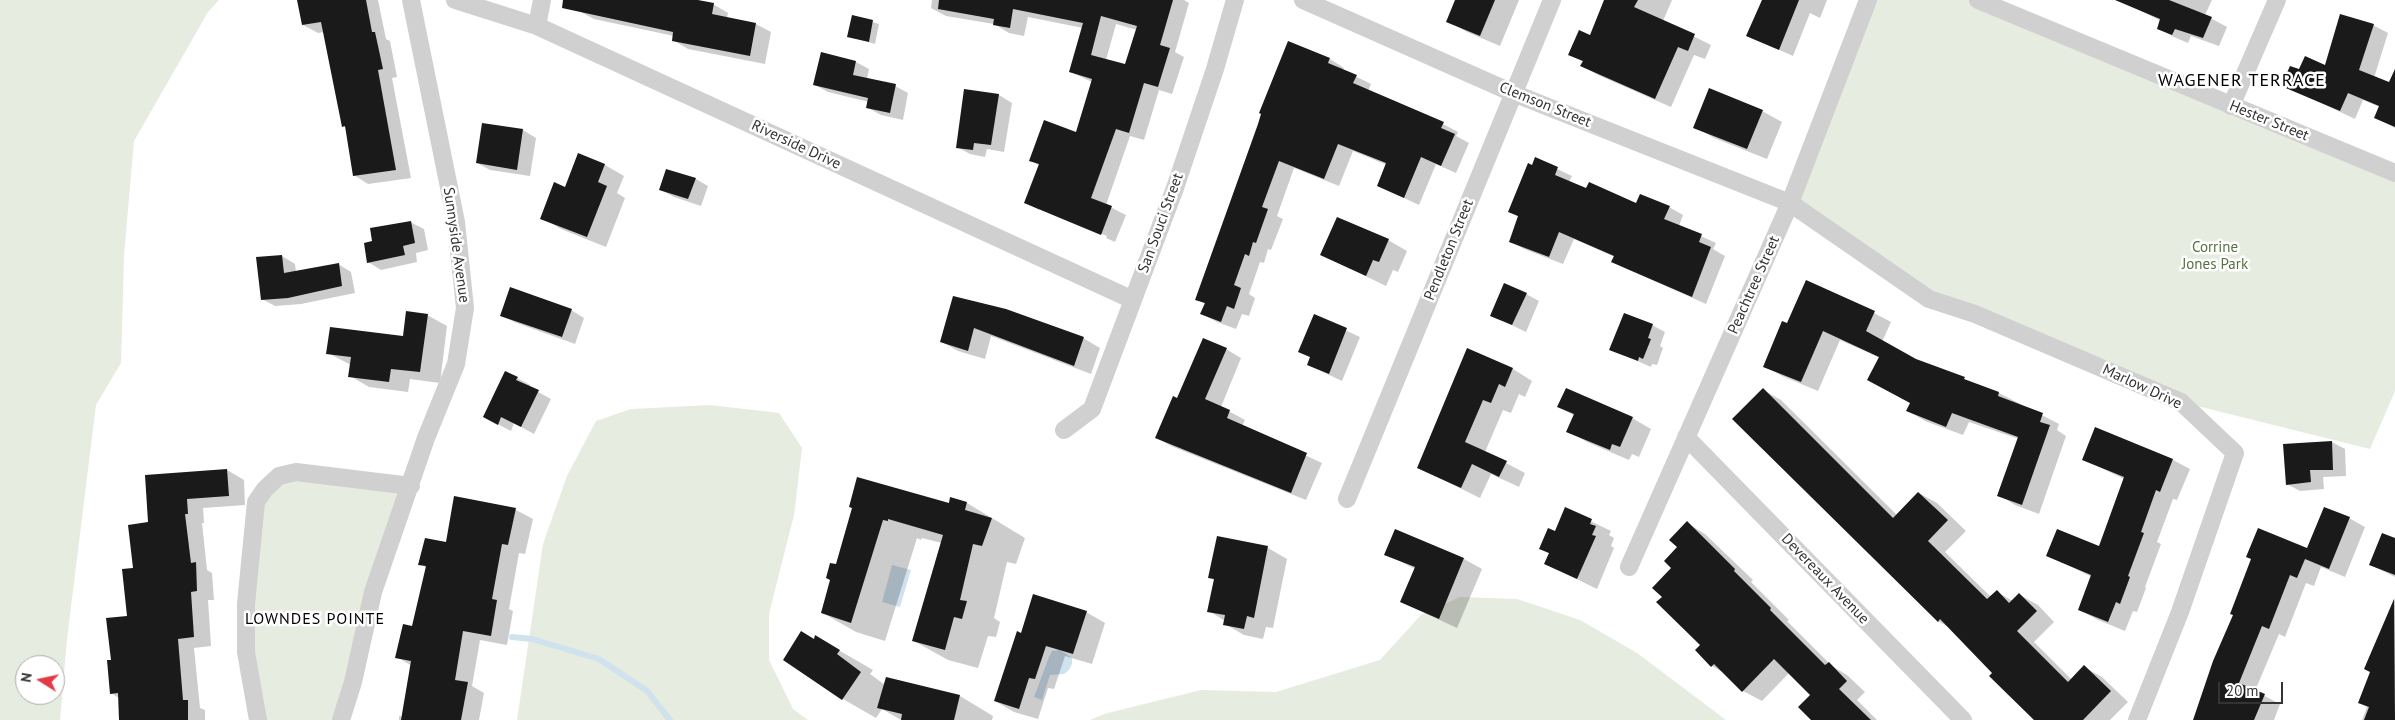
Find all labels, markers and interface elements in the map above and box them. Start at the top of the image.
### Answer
district label: WAGENER TERRACE [2156,70,2328,92]
street label: Clemson Street [1496,78,1594,132]
street label: Hester Street [2227,97,2311,145]
street label: Riverside Drive [749,116,843,174]
street label: San Souci Street [1135,171,1187,275]
street label: Sunnyside Avenue [439,186,473,304]
street label: Pendleton Street [1421,197,1477,303]
street label: Peachtree Street [1724,233,1784,337]
park label: Corrine Jones Park [2182,239,2248,274]
street label: Marlow Drive [2100,361,2184,413]
street label: Devereaux Avenue [1777,530,1873,628]
district label: LOWNDES POINTE [243,609,387,629]
north arrow [15,655,65,705]
text: N [17,671,36,684]
scale bar [2220,672,2285,704]
text: 20 m [2226,681,2259,700]

